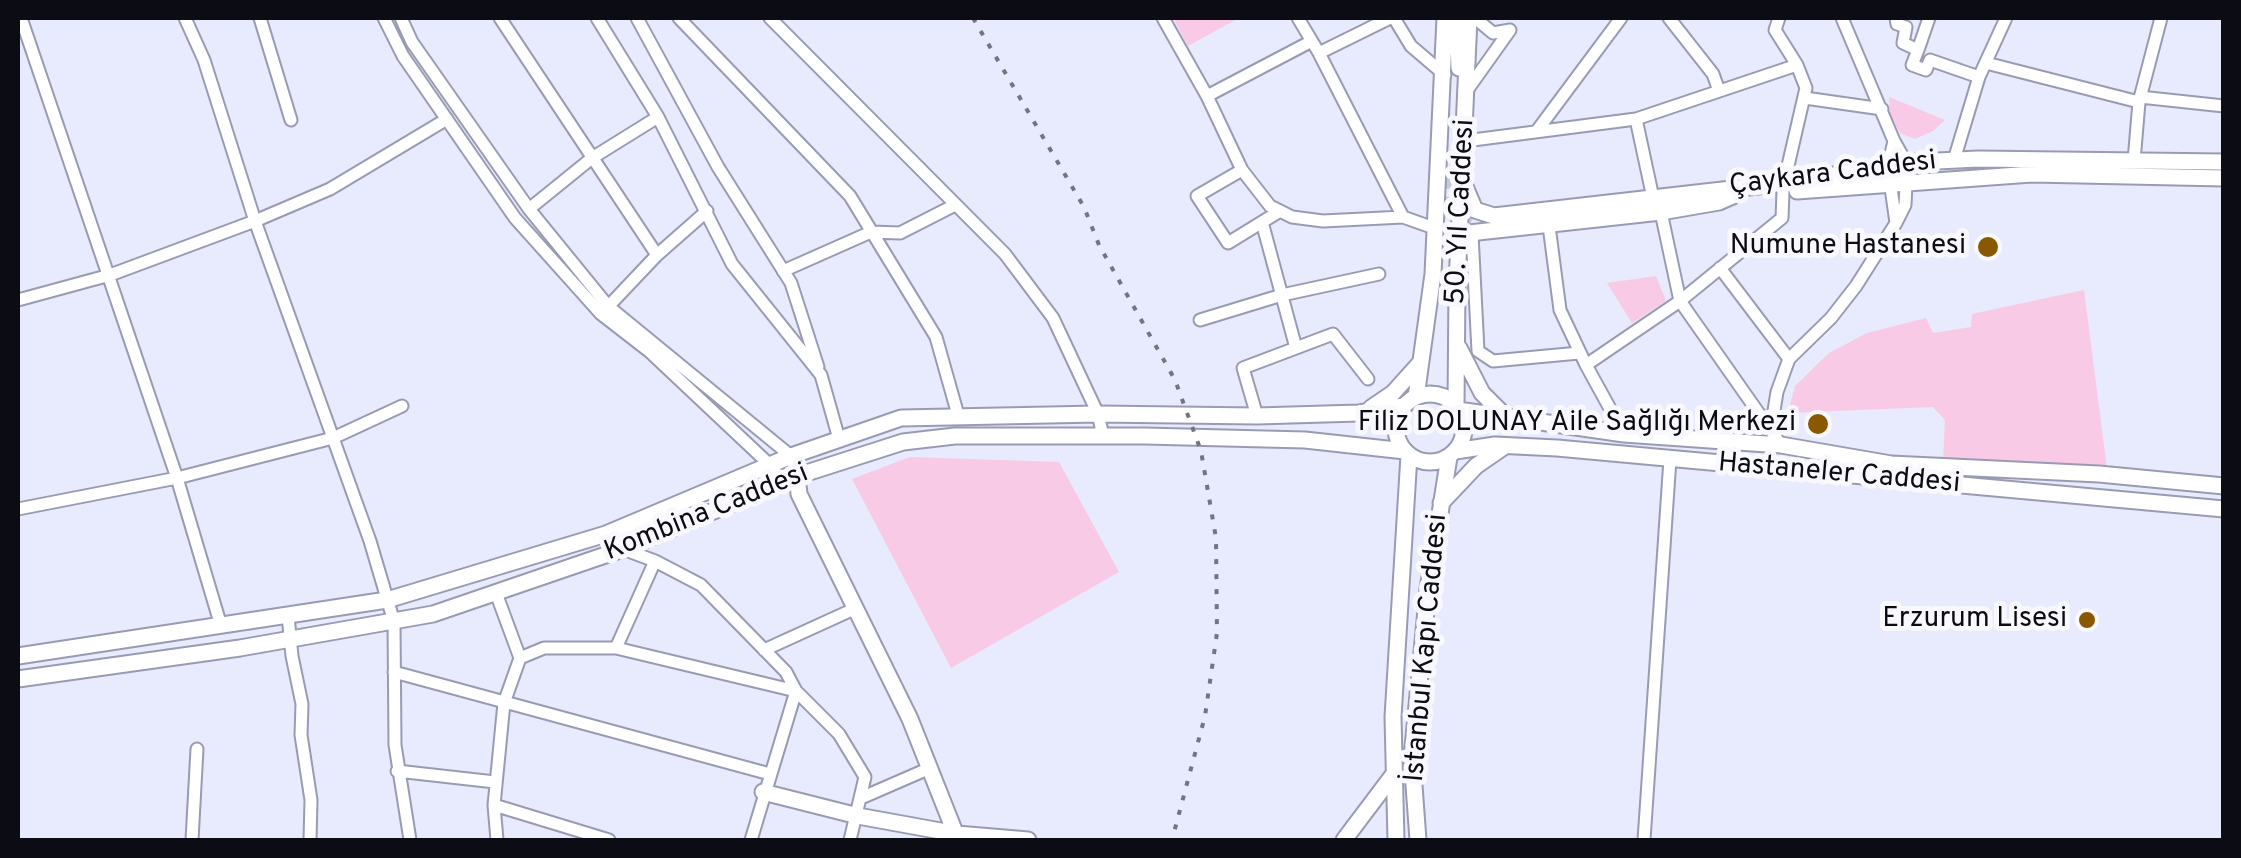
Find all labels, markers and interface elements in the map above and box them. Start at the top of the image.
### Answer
street label: 50. Yıl Caddesi [1440,118,1484,306]
street label: Çaykara Caddesi [1728,146,1938,204]
place label: Numune Hastanesi [1730,230,1966,264]
marker: Numune Hastanesi [1975,234,2001,260]
place label: Filiz DOLUNAY Aile Sağlığı Merkezi [1358,407,1796,441]
marker: Filiz DOLUNAY Aile Sağlığı Merkezi [1805,411,1831,437]
street label: Hastaneler Caddesi [1717,448,1961,502]
street label: Kombina Caddesi [600,458,814,570]
street label: İstanbul Kapı Caddesi [1400,513,1456,783]
place label: Erzurum Lisesi [1882,603,2067,637]
marker: Erzurum Lisesi [2076,609,2098,631]

